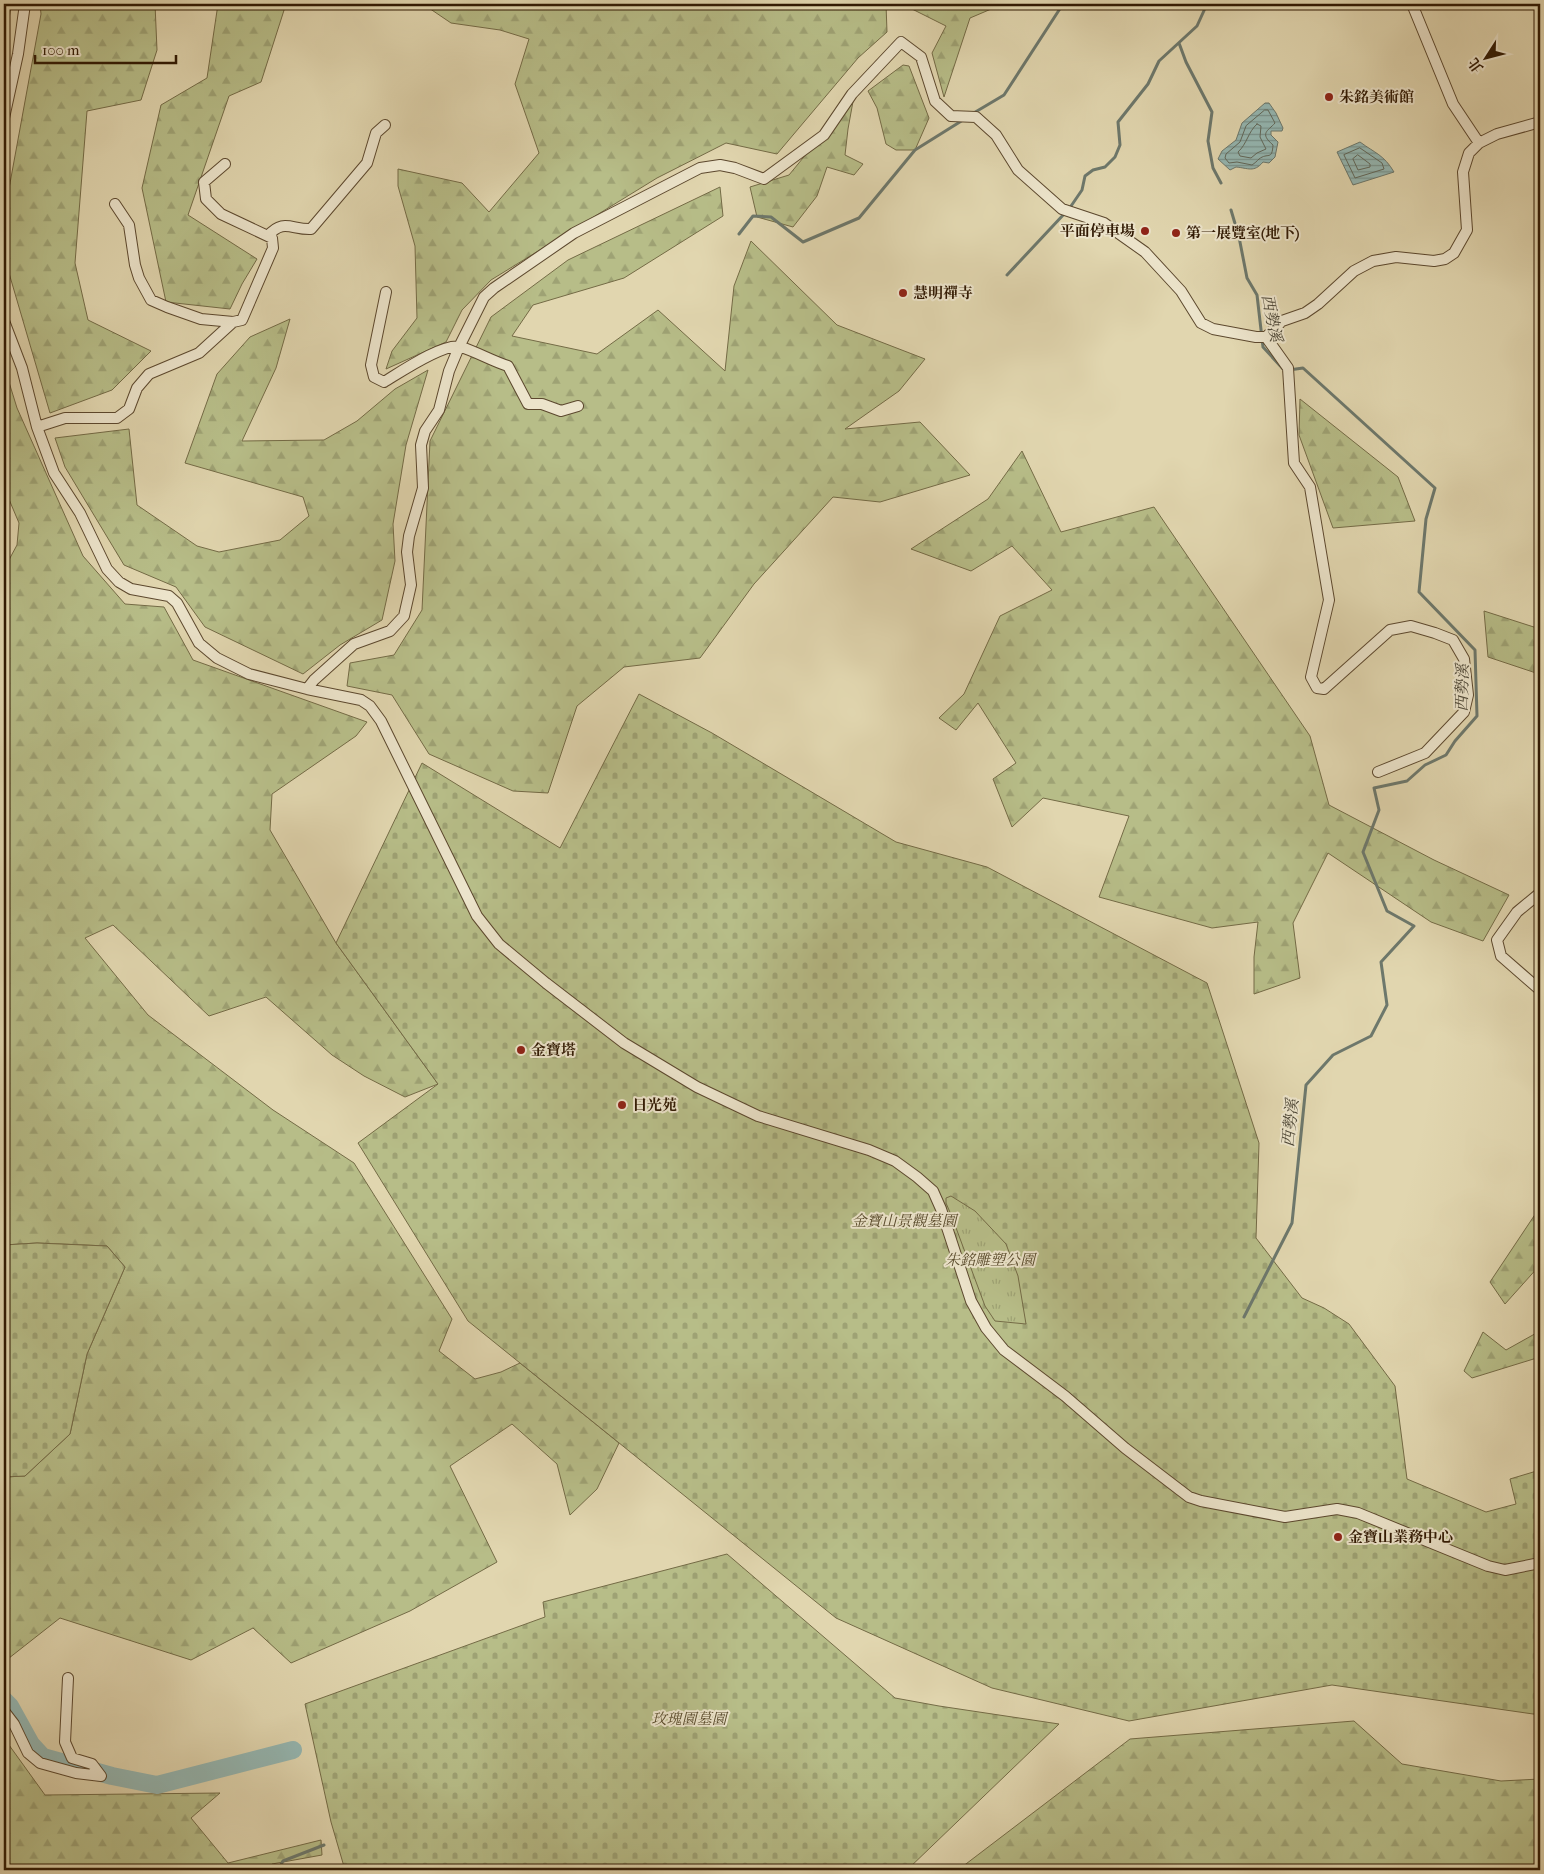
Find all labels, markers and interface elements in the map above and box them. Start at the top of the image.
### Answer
scale bar [35,32,176,64]
north arrow [1462,32,1512,82]
text: 100 m [42,41,80,59]
text: 北 [1465,55,1487,76]
place label: 朱銘美術館 [1339,88,1414,106]
marker: 朱銘美術館 [1323,91,1335,103]
place label: 平面停車場 [1060,222,1135,240]
place label: 第一展覽室(地下) [1186,224,1299,242]
marker: 平面停車場 [1139,225,1151,237]
marker: 第一展覽室(地下) [1170,227,1182,239]
place label: 慧明禪寺 [913,284,973,302]
marker: 慧明禪寺 [897,287,909,299]
water label: 西勢溪 [1258,293,1286,345]
water label: 西勢溪 [1452,662,1472,712]
place label: 金寶塔 [531,1041,576,1059]
marker: 金寶塔 [515,1044,527,1056]
place label: 日光苑 [632,1096,677,1114]
water label: 西勢溪 [1278,1096,1302,1148]
marker: 日光苑 [616,1099,628,1111]
park label: 金寶山景觀墓園 [851,1212,958,1230]
park label: 朱銘雕塑公園 [945,1251,1037,1269]
place label: 金寶山業務中心 [1348,1528,1453,1546]
marker: 金寶山業務中心 [1332,1531,1344,1543]
park label: 玫瑰園墓園 [651,1710,728,1728]

